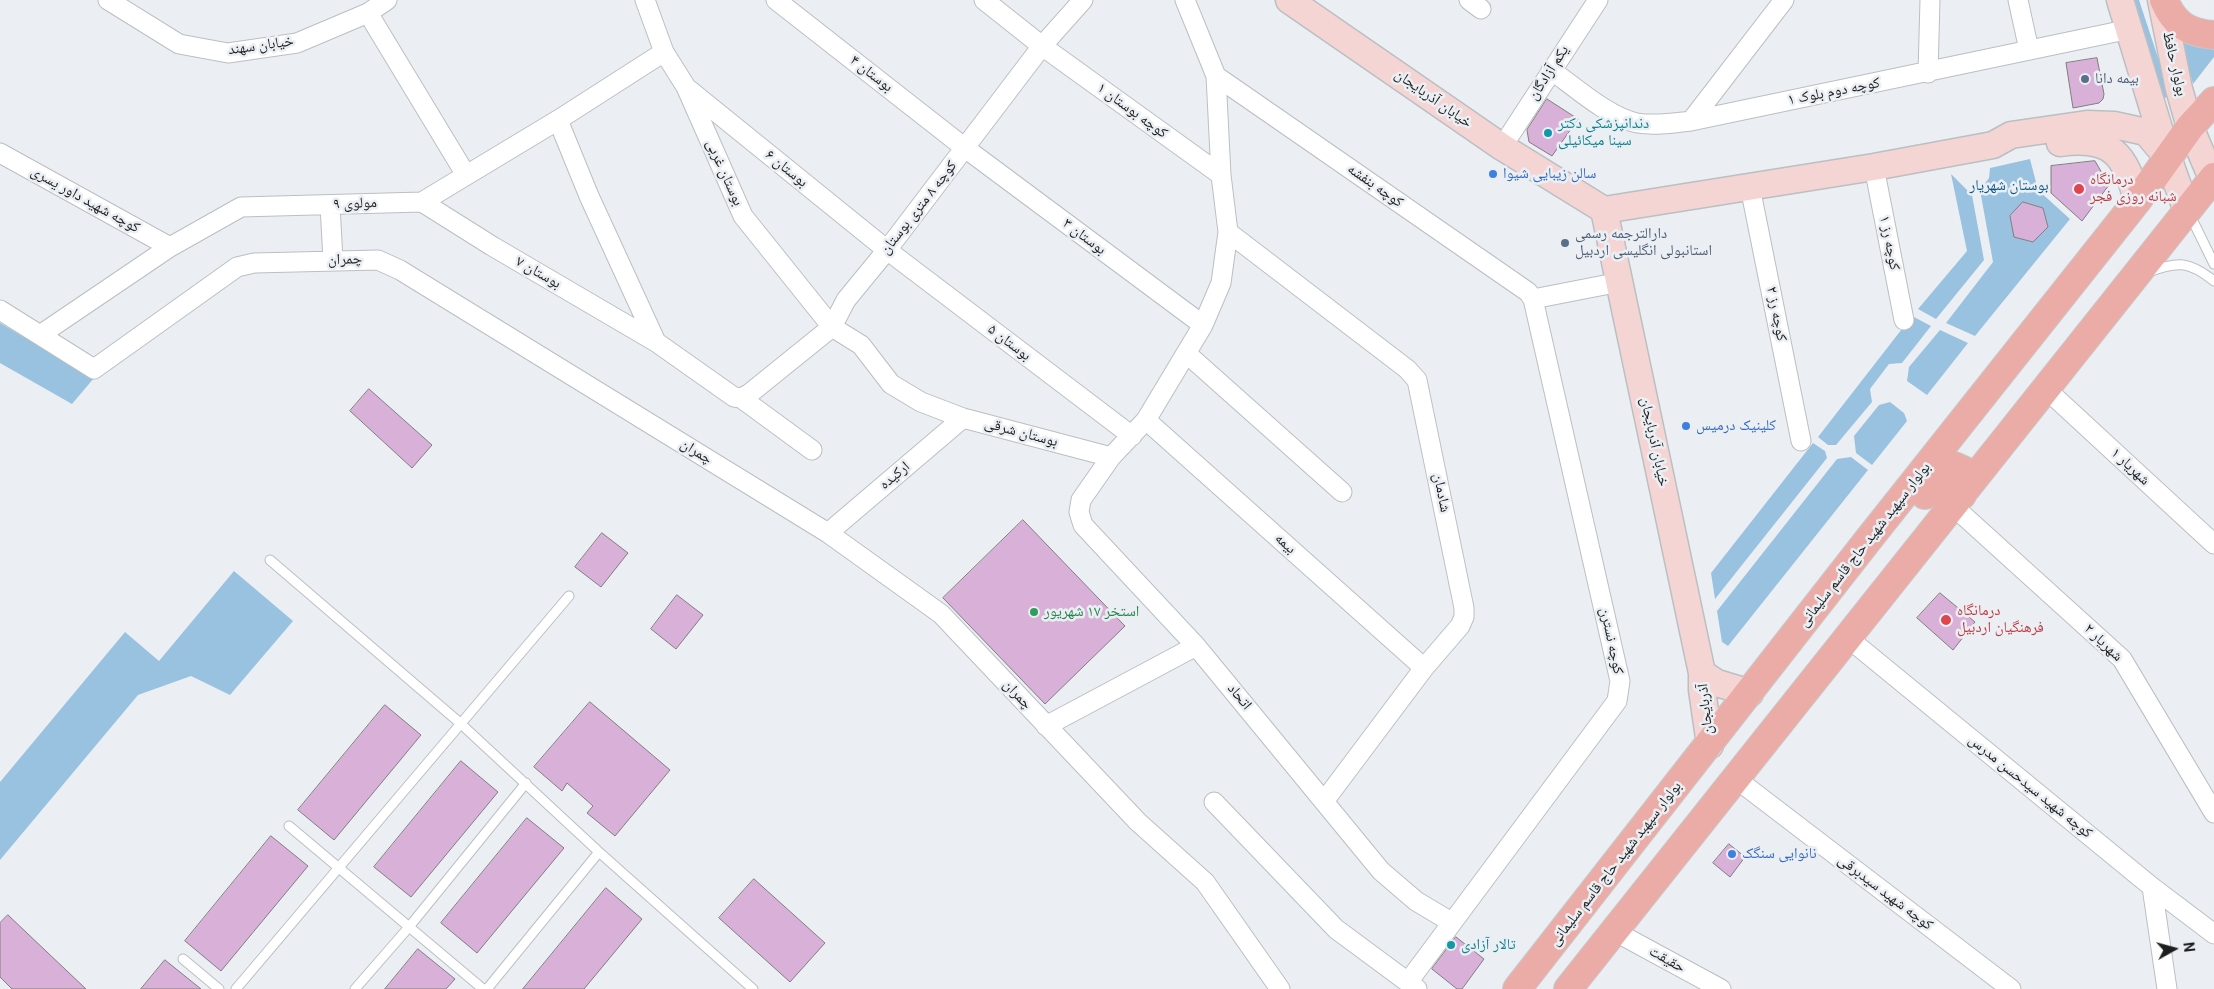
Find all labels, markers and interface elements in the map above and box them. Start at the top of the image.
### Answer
street label: بولوار حافظ [2158,30,2190,98]
street label: خیابان سهند [227,32,295,60]
street label: یکم آزادگان [1525,42,1573,104]
street label: بوستان ۴ [846,52,896,96]
street label: خیابان آذربایجان [1391,66,1475,132]
place label: بیمه دانا [2095,70,2139,88]
marker: بیمه دانا [2079,73,2091,85]
street label: کوچه دوم بلوک ۱ [1786,74,1882,110]
street label: کوچه بوستان ۱ [1093,79,1171,143]
place label: دندانپزشکی دکتر سینا میکائیلی [1558,115,1649,150]
marker: دندانپزشکی دکتر سینا میکائیلی [1542,127,1554,139]
street label: بوستان غربی [701,137,747,209]
street label: بوستان ۶ [761,146,811,192]
street label: کوچه ۸ متری بوستان [877,158,961,258]
street label: کوچه بنفشه [1343,160,1407,212]
street label: کوچه شهید داور یسری [27,163,143,237]
place label: سالن زیبایی شیوا [1503,165,1596,183]
marker: سالن زیبایی شیوا [1487,168,1499,180]
place label: درمانگاه شبانه روزی فجر [2090,171,2177,206]
park label: بوستان شهریار [1969,177,2049,195]
marker: درمانگاه شبانه روزی فجر [2072,182,2086,196]
street label: مولوی ۹ [333,194,377,214]
street label: کوچه رز ۱ [1875,214,1903,272]
street label: بوستان ۳ [1059,215,1109,259]
place label: دارالترجمه رسمی استانبولی انگلیسی اردبیل [1575,225,1712,260]
marker: دارالترجمه رسمی استانبولی انگلیسی اردبیل [1559,237,1571,249]
street label: چمران [328,250,362,270]
street label: بوستان ۷ [512,253,564,293]
street label: کوچه رز ۲ [1762,285,1790,343]
street label: بوستان ۵ [984,321,1034,365]
street label: خیابان آذربایجان [1636,396,1672,488]
street label: بوستان شرقی [982,415,1060,451]
place label: کلینیک درمیس [1696,417,1776,435]
marker: کلینیک درمیس [1680,420,1692,432]
street label: چمران [677,435,715,469]
street label: شهریار ۱ [2107,444,2153,490]
street label: ارکیده [876,458,914,494]
street label: بولوار سپهبد شهید حاج قاسم سلیمانی [1795,459,1935,631]
street label: شادمان [1428,472,1454,514]
street label: بیمه [1271,530,1299,558]
place label: درمانگاه فرهنگیان اردبیل [1957,602,2044,637]
place label: استخر ١٧ شهریور [1044,603,1139,621]
marker: استخر ١٧ شهریور [1028,606,1040,618]
street label: کوچه نسترن [1595,606,1627,676]
marker: درمانگاه فرهنگیان اردبیل [1939,613,1953,627]
street label: شهریار ۲ [2080,620,2126,666]
street label: چمران [999,676,1035,714]
street label: اتحاد [1223,680,1255,714]
street label: آذربایجان [1694,683,1718,735]
street label: کوچه شهید سیدحسن مدرس [1964,731,2096,843]
street label: بولوار سپهبد شهید حاج قاسم سلیمانی [1546,778,1686,950]
place label: نانوایی سنگک [1742,845,1817,863]
marker: نانوایی سنگک [1726,848,1738,860]
street label: کوچه شهید سیدبرقی [1834,851,1936,935]
north arrow [2149,924,2199,974]
place label: تالار آزادی [1461,936,1516,954]
marker: تالار آزادی [1445,939,1457,951]
text: N [2180,941,2197,953]
street label: حقیقت [1646,943,1688,977]

